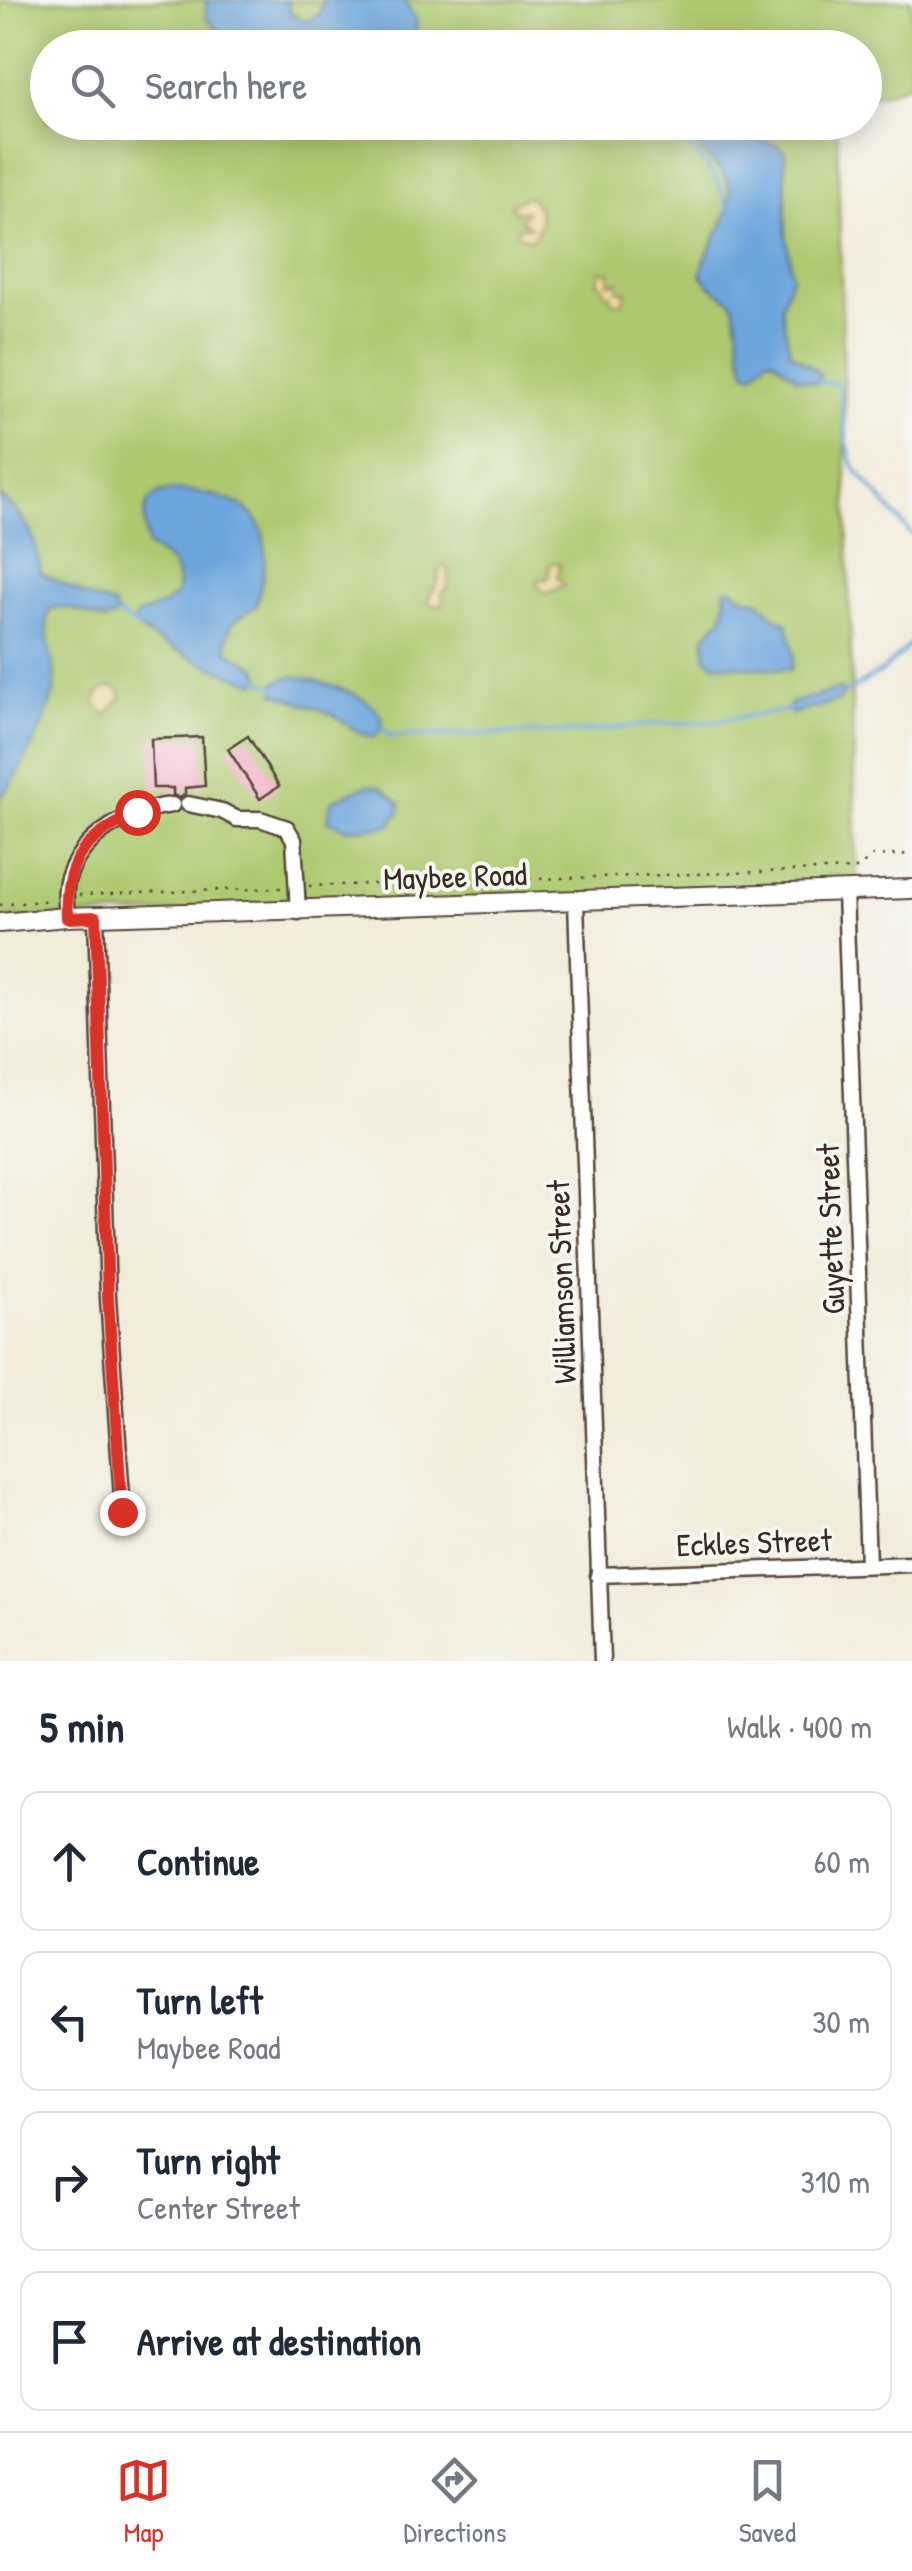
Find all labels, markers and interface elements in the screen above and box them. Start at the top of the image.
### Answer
search box [30,30,882,140]
icon: search [65,58,120,113]
text: Search here [145,59,307,111]
route start [115,790,161,836]
street label: Maybee Road [382,852,528,900]
street label: Guyette Street [805,1142,854,1315]
street label: Williamson Street [536,1178,586,1385]
route end [100,1490,146,1536]
street label: Eckles Street [676,1518,833,1566]
text: 5 min [40,1698,124,1755]
text: Walk · 400 m [727,1705,872,1748]
icon: ahead [42,1834,97,1889]
text: Continue [137,1835,259,1887]
text: 60 m [814,1840,870,1883]
text: Turn left [137,1974,262,2026]
icon: left [42,1994,97,2049]
text: 30 m [812,2000,870,2043]
text: Maybee Road [137,2026,281,2069]
text: Turn right [137,2134,280,2186]
icon: right [42,2154,97,2209]
text: 310 m [801,2160,870,2203]
text: Center Street [137,2186,300,2229]
icon: arrive [42,2314,97,2369]
text: Arrive at destination [137,2315,421,2367]
tab: Map [116,2453,171,2551]
tab: Directions [403,2453,506,2551]
tab: Saved [739,2453,796,2551]

